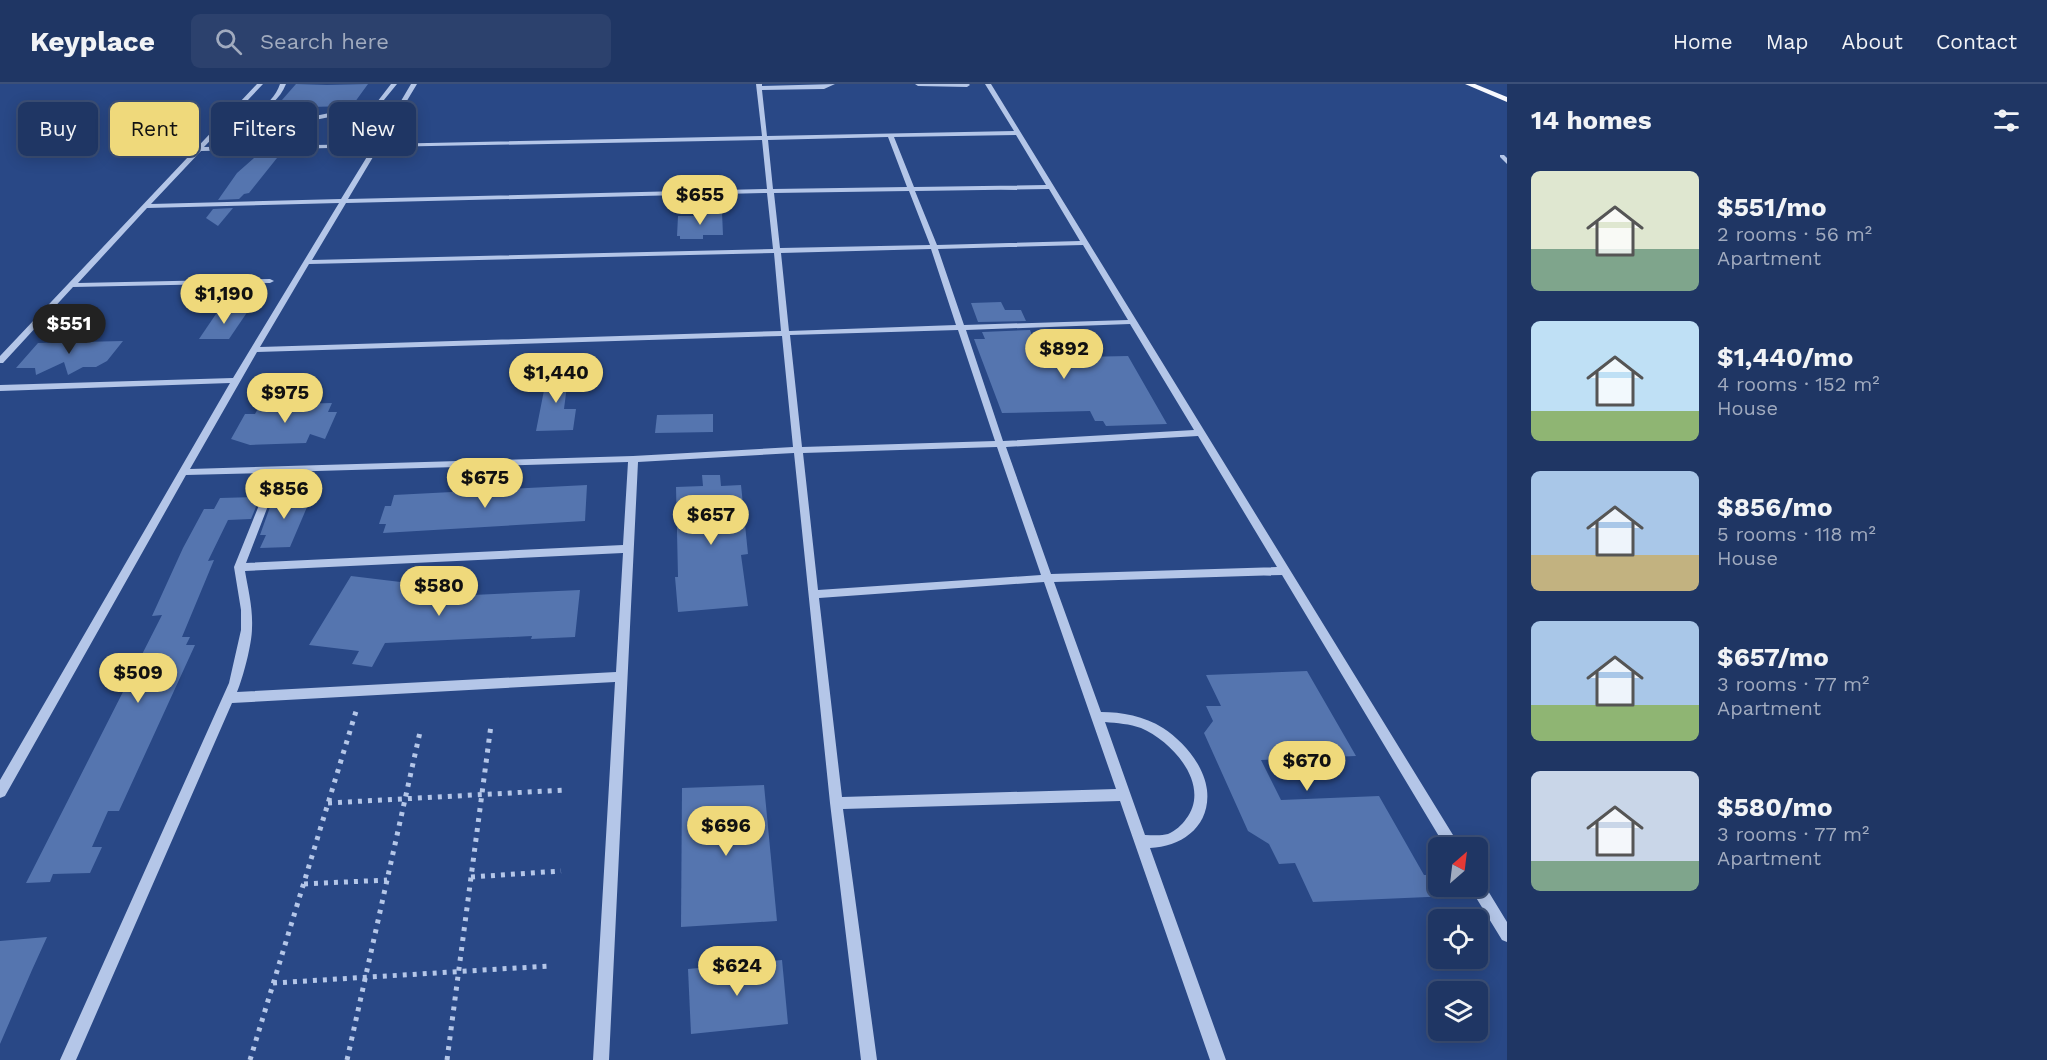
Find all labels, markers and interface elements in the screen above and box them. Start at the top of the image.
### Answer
search box [191,14,611,68]
text: Keyplace [30,25,155,58]
icon: search [212,25,245,58]
text: Search here [260,29,389,54]
text: Home [1673,29,1733,54]
text: Map [1766,29,1809,54]
text: About [1842,29,1903,54]
text: Contact [1936,29,2017,54]
chip: Buy [18,102,98,156]
chip: Rent [110,102,199,156]
chip: Filters [211,102,317,156]
chip: New [329,102,416,156]
icon: filters [1990,104,2023,137]
text: 14 homes [1531,105,1652,135]
pin: $655 [664,175,736,226]
text: $655 [676,182,724,206]
text: $551/mo [1717,192,1827,222]
icon: home [1579,195,1651,267]
text: 2 rooms · 56 m² [1717,222,1872,246]
text: Apartment [1717,246,1821,270]
pin: $1,190 [175,274,273,325]
text: $1,190 [194,281,254,305]
pin: $551 [33,304,105,355]
text: $551 [47,311,91,335]
pin: $892 [1028,329,1100,380]
text: $892 [1039,336,1089,360]
text: $1,440/mo [1717,342,1853,372]
icon: home [1579,345,1651,417]
pin: $1,440 [507,353,605,404]
text: $1,440 [523,360,589,384]
text: 4 rooms · 152 m² [1717,372,1880,396]
pin: $975 [249,373,321,424]
text: $975 [261,380,309,404]
text: House [1717,396,1778,420]
pin: $675 [449,458,521,509]
text: $675 [461,465,509,489]
pin: $856 [248,469,320,520]
text: $856 [259,476,309,500]
text: $856/mo [1717,492,1832,522]
pin: $657 [675,495,747,546]
icon: home [1579,495,1651,567]
text: $657 [687,502,735,526]
text: 5 rooms · 118 m² [1717,522,1876,546]
text: House [1717,546,1778,570]
pin: $580 [403,566,475,617]
text: $580 [414,573,464,597]
text: $657/mo [1717,642,1829,672]
icon: home [1579,645,1651,717]
pin: $509 [102,653,174,704]
text: $509 [113,660,163,684]
text: 3 rooms · 77 m² [1717,672,1869,696]
text: Apartment [1717,696,1821,720]
pin: $670 [1271,741,1343,792]
text: $670 [1282,748,1332,772]
text: $580/mo [1717,792,1833,822]
icon: home [1579,795,1651,867]
pin: $696 [690,806,762,857]
text: $696 [701,813,751,837]
text: 3 rooms · 77 m² [1717,822,1869,846]
north arrow [1428,837,1488,897]
map controls [1428,837,1488,1041]
text: Apartment [1717,846,1821,870]
button: locate [1428,909,1488,969]
pin: $624 [701,946,773,997]
text: $624 [712,953,762,977]
button: layers [1428,981,1488,1041]

